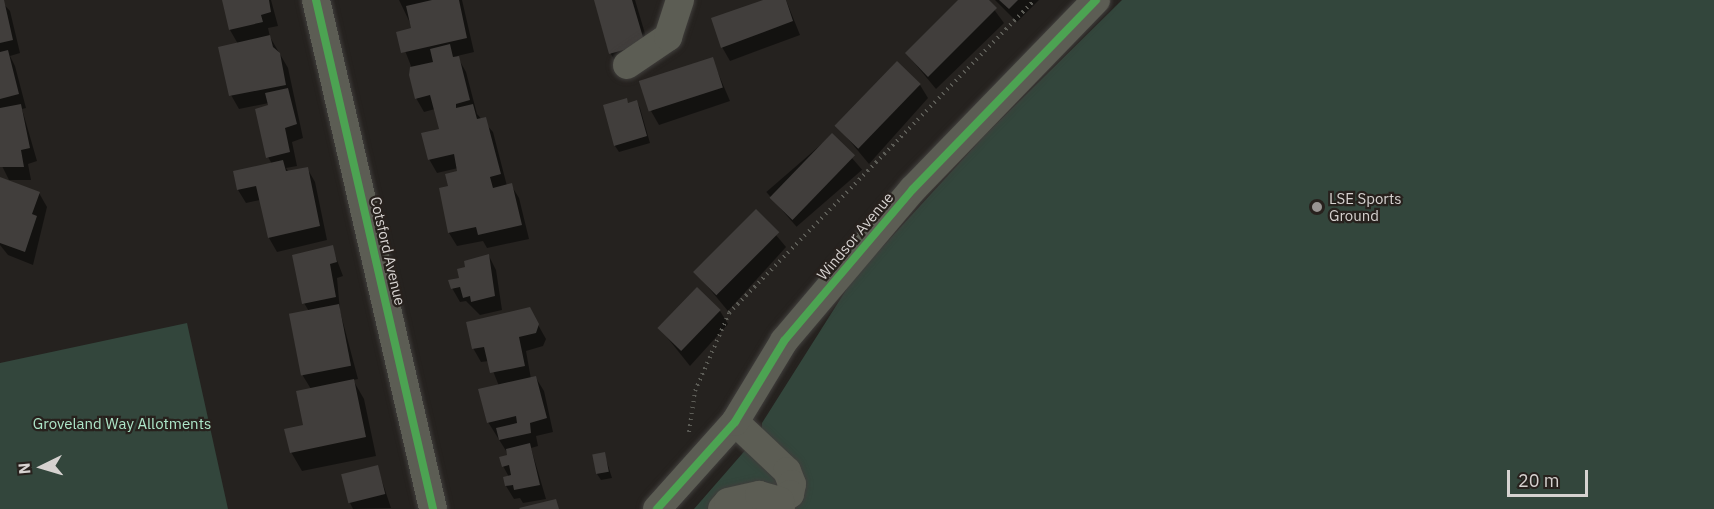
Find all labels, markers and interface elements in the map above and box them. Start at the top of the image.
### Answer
street label: Windsor Avenue [813,188,897,284]
place label: LSE Sports Ground [1329,189,1401,224]
street label: Cotsford Avenue [367,195,409,307]
marker: LSE Sports Ground [1310,200,1324,214]
park label: Groveland Way Allotments [33,415,211,433]
north arrow [12,437,72,497]
scale bar [1510,458,1591,496]
text: N [14,462,35,475]
text: 20 m [1518,469,1560,492]

